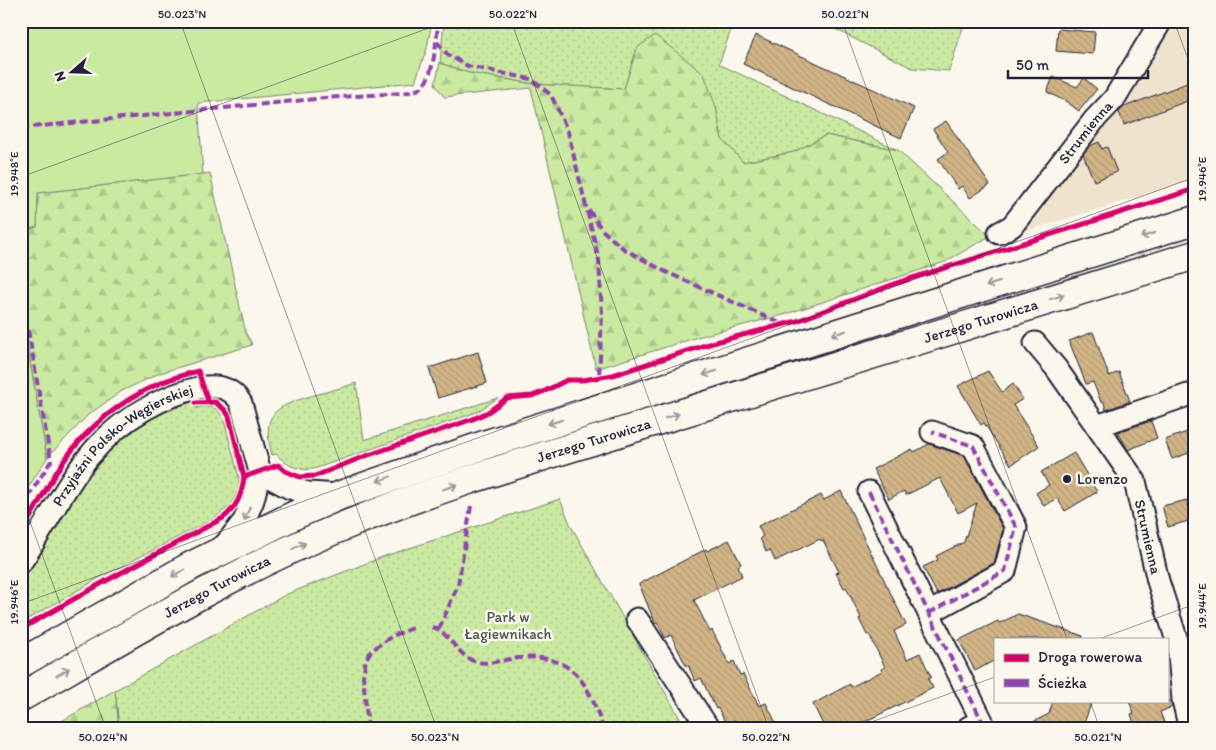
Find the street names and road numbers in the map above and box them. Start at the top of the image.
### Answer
street label: Strumienna [1055,97,1117,167]
street label: Jerzego Turowicza [922,295,1040,347]
street label: Przyjaźni Polsko-Węgierskiej [48,381,195,510]
street label: Jerzego Turowicza [535,414,653,466]
street label: Strumienna [1131,498,1165,576]
street label: Jerzego Turowicza [160,551,274,622]

